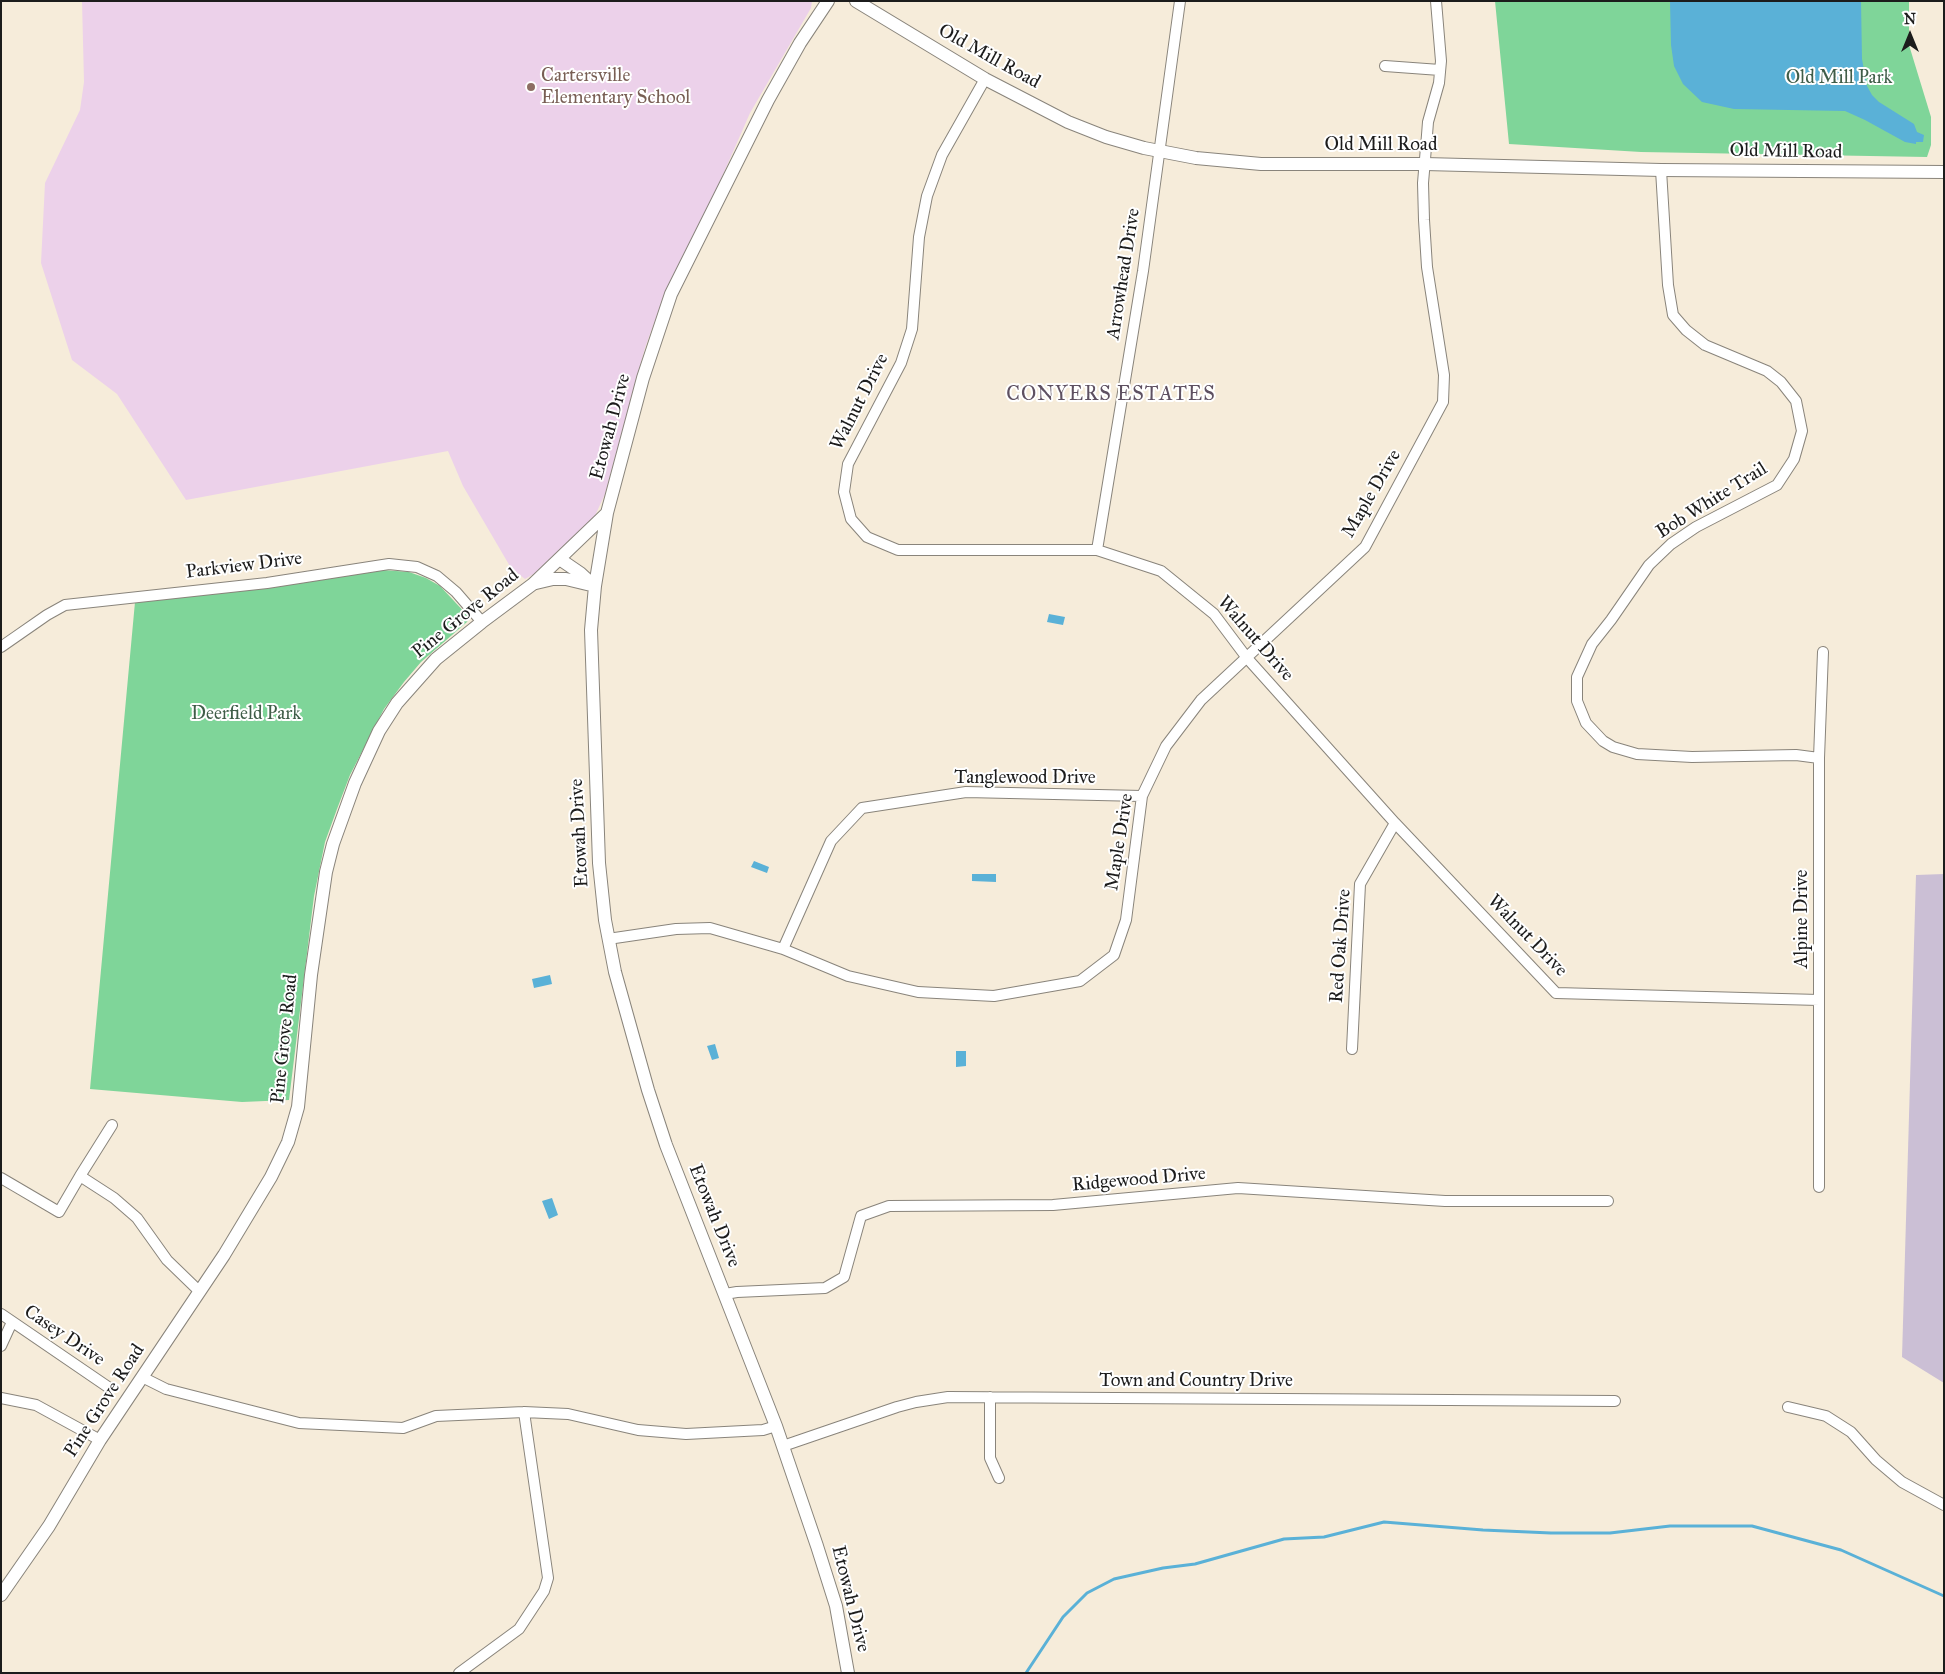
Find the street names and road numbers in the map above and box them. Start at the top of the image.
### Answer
street label: Old Mill Road [934,20,1044,94]
street label: Old Mill Road [1325,134,1437,156]
street label: Old Mill Road [1729,140,1843,164]
street label: Arrowhead Drive [1102,207,1146,341]
street label: Walnut Drive [826,350,894,454]
street label: Etowah Drive [586,371,636,483]
street label: Maple Drive [1338,446,1406,542]
street label: Bob White Trail [1652,458,1772,544]
street label: Parkview Drive [185,548,303,584]
street label: Pine Grove Road [408,564,524,664]
street label: Walnut Drive [1212,592,1298,686]
street label: Tanglewood Drive [954,767,1096,789]
street label: Etowah Drive [566,778,594,888]
street label: Maple Drive [1101,792,1139,892]
street label: Alpine Drive [1791,870,1813,968]
street label: Red Oak Drive [1326,888,1356,1004]
street label: Walnut Drive [1482,890,1572,982]
street label: Pine Grove Road [267,973,303,1105]
street label: Etowah Drive [683,1161,745,1271]
street label: Ridgewood Drive [1071,1163,1207,1197]
street label: Casey Drive [19,1301,109,1371]
street label: Pine Grove Road [60,1340,150,1462]
street label: Town and Country Drive [1099,1370,1293,1392]
street label: Etowah Drive [826,1543,874,1655]

